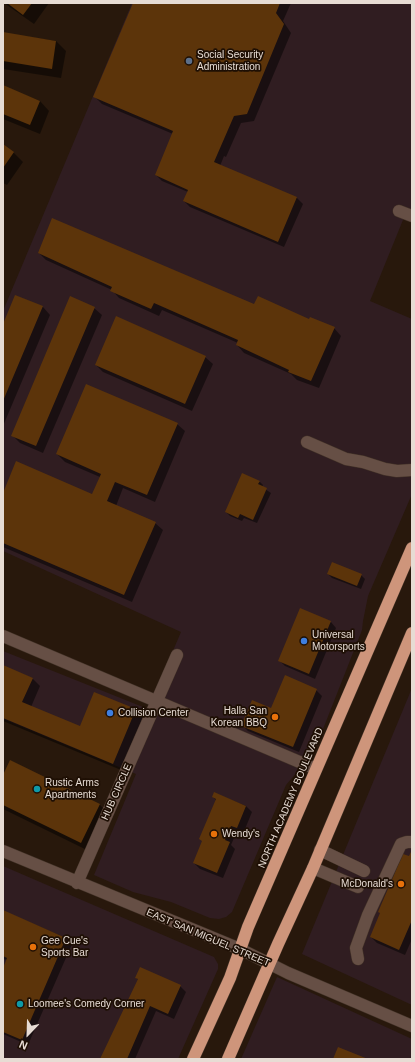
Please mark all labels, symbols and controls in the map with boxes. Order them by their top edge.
place label: Social Security Administration [197,49,263,72]
marker: Social Security Administration [184,56,194,66]
place label: Universal Motorsports [312,629,365,652]
marker: Universal Motorsports [299,636,309,646]
place label: Halla San Korean BBQ [211,705,267,728]
place label: Collision Center [118,707,189,719]
marker: Collision Center [105,708,115,718]
marker: Halla San Korean BBQ [270,712,280,722]
street label: NORTH ACADEMY BOULEVARD [256,726,326,870]
street label: HUB CIRCLE [99,762,135,822]
place label: Rustic Arms Apartments [45,777,99,800]
marker: Rustic Arms Apartments [32,784,42,794]
place label: Wendy's [222,828,260,840]
marker: Wendy's [209,829,219,839]
place label: McDonald's [341,878,393,890]
marker: McDonald's [396,879,406,889]
street label: EAST SAN MIGUEL STREET [145,907,271,969]
place label: Gee Cue's Sports Bar [41,935,88,958]
marker: Gee Cue's Sports Bar [28,942,38,952]
place label: Loomee's Comedy Corner [28,998,144,1010]
marker: Loomee's Comedy Corner [15,999,25,1009]
north arrow [8,1014,48,1054]
text: N [17,1038,29,1052]

